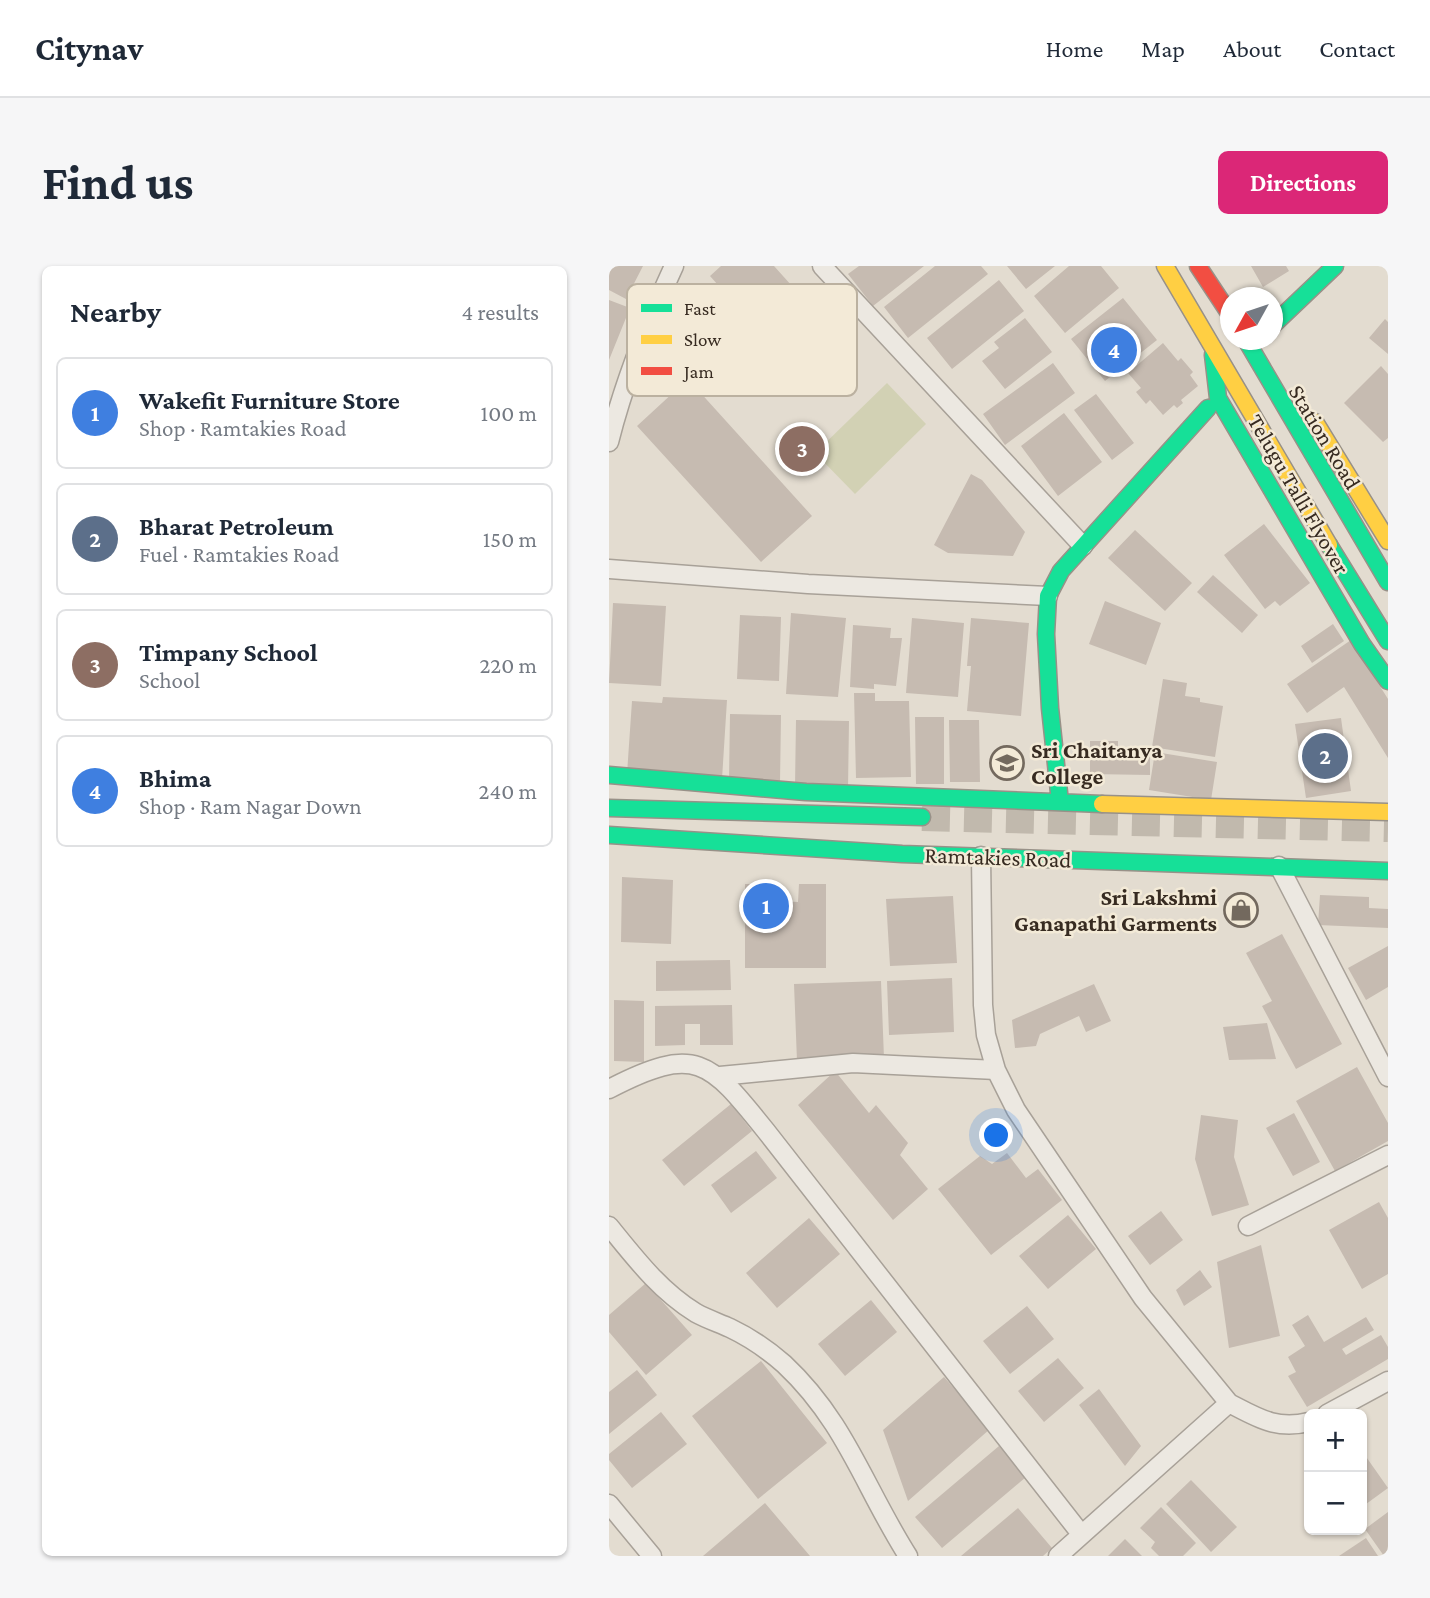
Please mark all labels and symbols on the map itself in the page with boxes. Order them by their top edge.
legend [627,284,857,396]
north arrow [1220,287,1283,350]
text: Fast [684,298,716,319]
pin: 4 [1091,324,1137,376]
text: Slow [684,329,721,350]
text: Jam [682,361,714,382]
street label: Station Road [1284,380,1366,494]
street label: Telugu Talli Flyover [1243,409,1355,579]
pin: 3 [779,423,825,475]
pin: 2 [1302,730,1348,782]
place label: Sri Chaitanya College [1031,737,1163,789]
school or university icon: Sri Chaitanya College [988,744,1026,782]
street label: Ramtakies Road [924,841,1072,873]
pin: 1 [743,880,789,932]
place label: Sri Lakshmi Ganapathi Garments [1014,884,1217,936]
shop icon: Sri Lakshmi Ganapathi Garments [1222,891,1260,929]
your location [979,1118,1013,1152]

